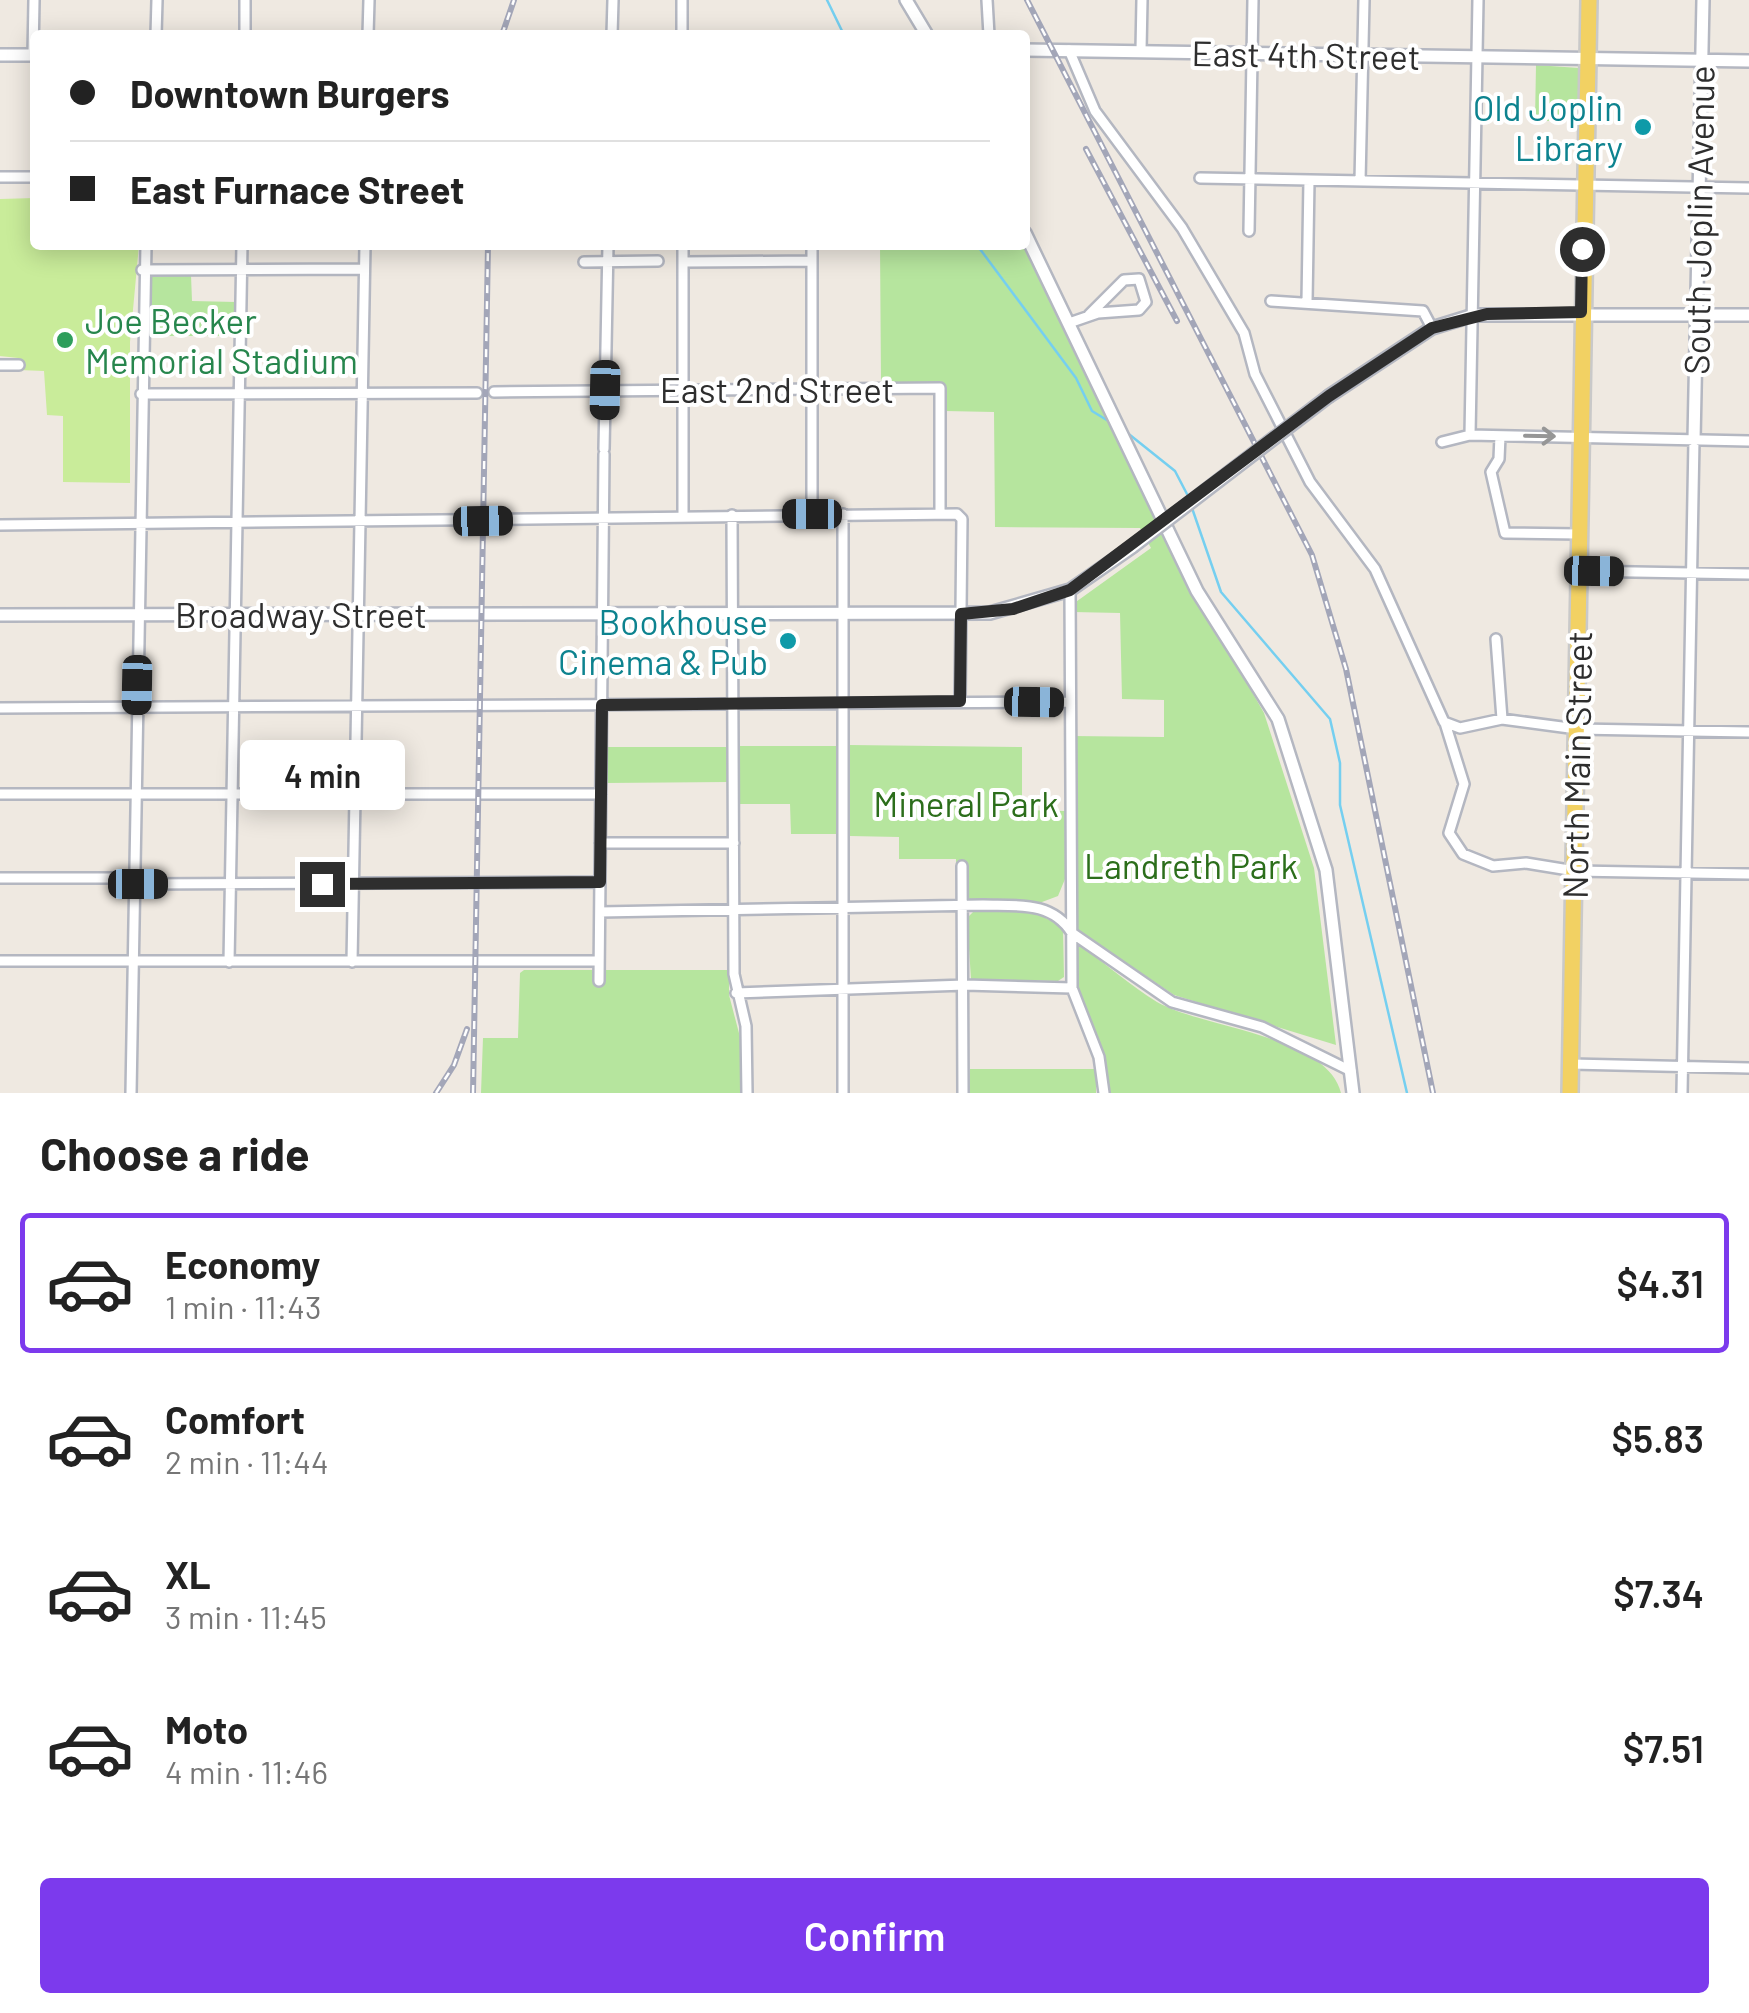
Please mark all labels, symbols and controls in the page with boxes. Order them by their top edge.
street label: East 4th Street [1191,31,1421,77]
street label: South Joplin Avenue [1674,65,1722,375]
text: Downtown Burgers [130,70,449,116]
place label: Old Joplin Library [1473,86,1623,168]
marker: Old Joplin Library [1632,116,1654,138]
text: East Furnace Street [130,166,464,212]
route start [1560,227,1605,272]
place label: Joe Becker Memorial Stadium [85,299,358,381]
marker: Joe Becker Memorial Stadium [54,329,76,351]
car [589,360,621,420]
street label: East 2nd Street [660,368,894,410]
one-way arrow [1522,426,1555,446]
car [782,499,842,529]
car [453,505,513,537]
car [1564,555,1624,587]
street label: Broadway Street [175,593,427,635]
place label: Bookhouse Cinema & Pub [558,600,768,682]
marker: Bookhouse Cinema & Pub [777,630,799,652]
street label: North Main Street [1553,631,1599,899]
car [121,655,153,715]
car [1004,686,1064,718]
callout: 4 min [240,739,404,809]
text: 4 min [284,756,361,794]
park label: Mineral Park [873,782,1059,824]
park label: Landreth Park [1084,844,1298,886]
route end [300,862,345,907]
car [108,869,168,899]
text: Choose a ride [40,1126,310,1180]
icon: car [45,1238,135,1328]
text: Economy [165,1241,320,1287]
text: $4.31 [1616,1260,1704,1306]
text: 1 min · 11:43 [165,1287,321,1325]
icon: car [45,1393,135,1483]
text: Comfort [165,1396,305,1442]
text: $5.83 [1612,1415,1704,1461]
text: 2 min · 11:44 [165,1442,329,1480]
icon: car [45,1548,135,1638]
text: XL [165,1551,211,1597]
text: $7.34 [1613,1570,1704,1616]
text: 3 min · 11:45 [165,1597,327,1635]
icon: car [45,1703,135,1793]
text: Moto [165,1706,248,1752]
text: $7.51 [1623,1725,1704,1771]
text: 4 min · 11:46 [165,1752,328,1790]
button: Confirm [40,1878,1709,1993]

